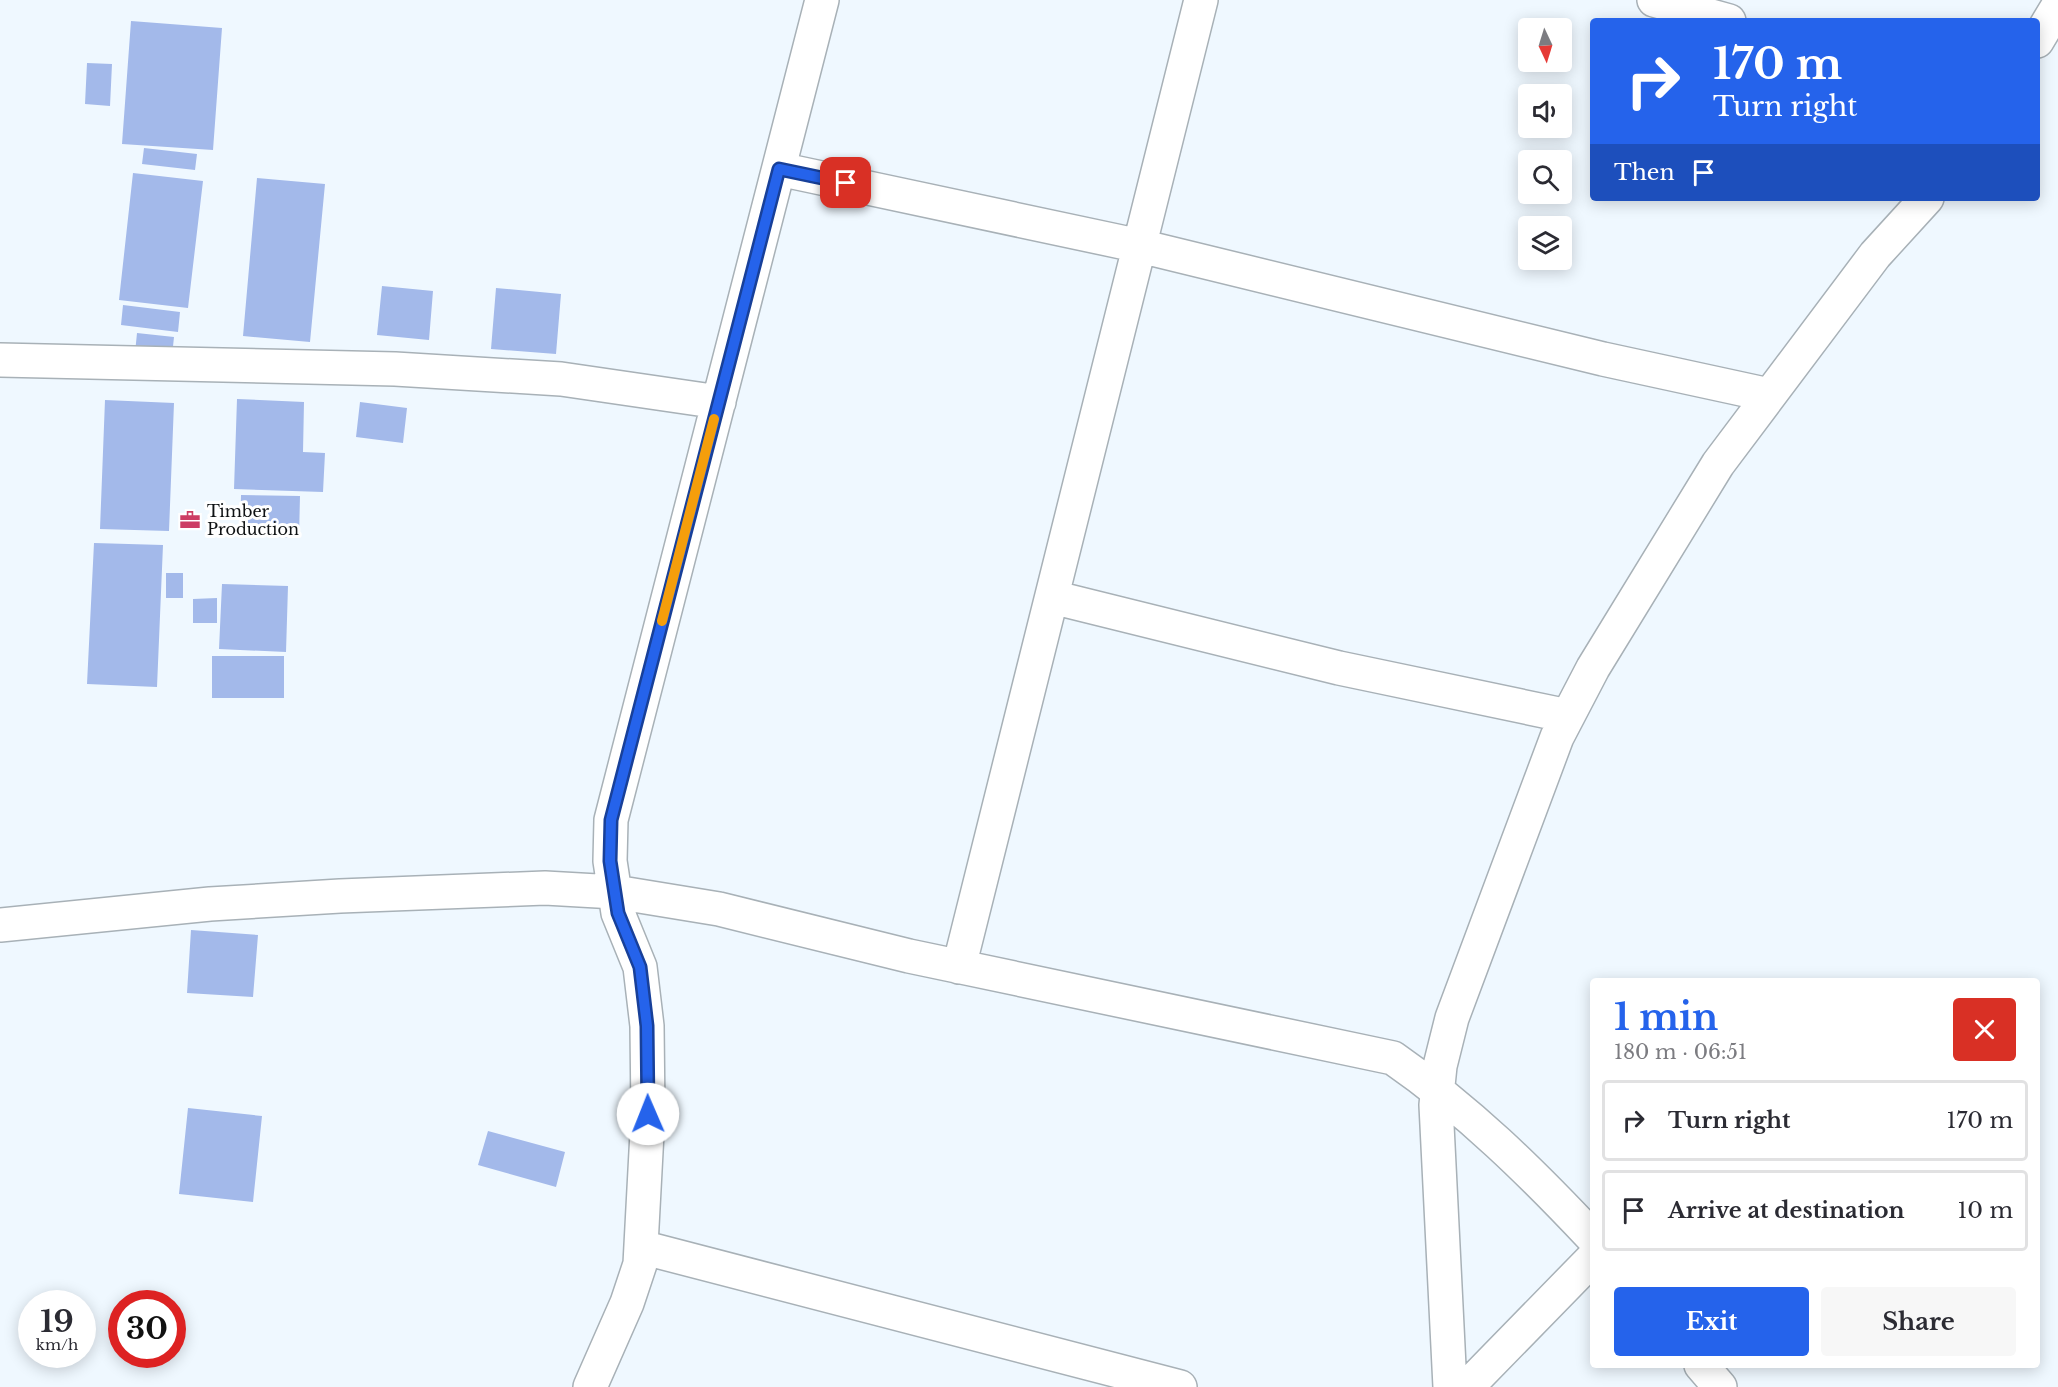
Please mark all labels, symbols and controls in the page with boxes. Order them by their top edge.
north arrow [1518,18,1572,72]
map controls [1518,18,1572,270]
text: 170 m [1713,38,1842,90]
icon: right [1614,42,1692,120]
button: sound [1518,84,1572,138]
text: Turn right [1713,90,1857,123]
button: search [1518,150,1572,204]
icon: arrive [1687,156,1720,189]
pin [820,157,871,208]
text: Then [1614,159,1675,186]
icon: arrive [829,166,862,199]
button: layers [1518,216,1572,270]
place label: Timber Production [207,501,299,539]
office icon: Timber Production [178,508,202,532]
text: 1 min [1614,995,1718,1040]
button: close [1953,998,2016,1061]
text: 180 m · 06:51 [1614,1040,1747,1064]
position arrow [616,1082,680,1146]
icon: right [1617,1104,1650,1137]
text: Turn right [1668,1107,1790,1134]
text: 170 m [1947,1107,2013,1134]
icon: arrive [1617,1194,1650,1227]
text: Arrive at destination [1668,1197,1905,1224]
text: 10 m [1958,1197,2013,1224]
button: Exit [1614,1287,1809,1356]
button: Share [1821,1287,2016,1356]
speed limit sign: 30 [108,1290,186,1368]
text: 19 [40,1303,74,1340]
text: km/h [36,1335,78,1354]

